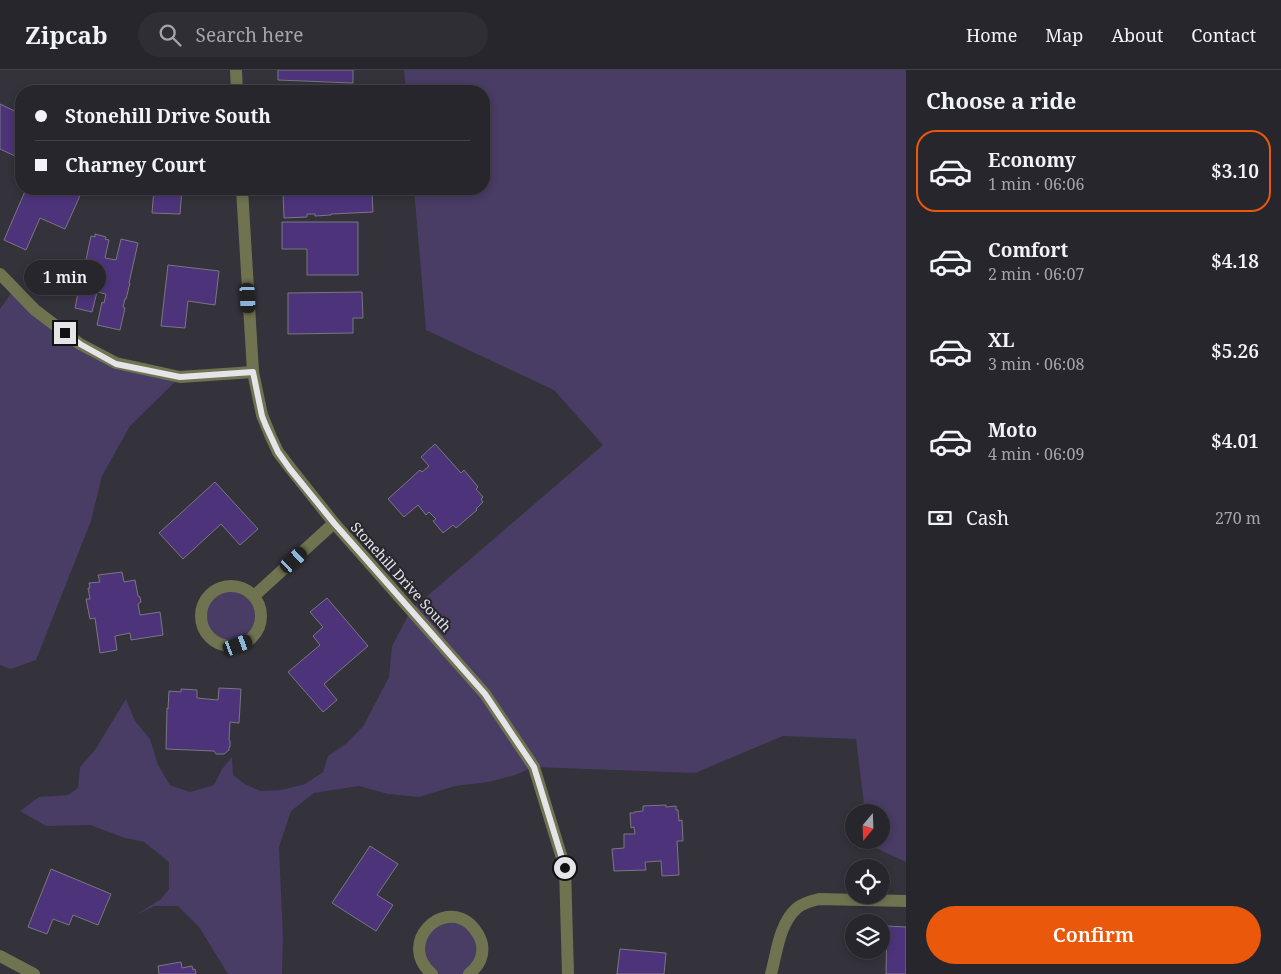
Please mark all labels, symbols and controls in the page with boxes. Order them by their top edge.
search box [138,12,488,57]
text: Zipcab [25,18,108,51]
icon: search [156,21,184,49]
text: Search here [196,22,303,48]
text: Home [966,23,1017,47]
text: Map [1045,23,1083,47]
text: About [1111,23,1163,47]
text: Contact [1191,23,1256,47]
text: Choose a ride [926,85,1076,115]
text: Stonehill Drive South [65,103,271,129]
text: Economy [988,147,1076,173]
icon: car [928,149,973,194]
text: Charney Court [65,152,206,178]
text: $3.10 [1211,158,1259,184]
text: 1 min · 06:06 [988,173,1084,195]
text: Comfort [988,237,1068,263]
icon: car [928,239,973,284]
text: $4.18 [1211,248,1259,274]
callout: 1 min [24,260,106,296]
text: 2 min · 06:07 [988,263,1084,285]
text: 1 min [43,266,87,288]
car [239,283,256,313]
route end [54,322,76,344]
text: XL [988,327,1014,353]
icon: car [928,329,973,374]
text: $5.26 [1211,338,1259,364]
text: 3 min · 06:08 [988,353,1084,375]
text: Moto [988,417,1037,443]
icon: car [928,419,973,464]
text: $4.01 [1211,428,1259,454]
text: 4 min · 06:09 [988,443,1084,465]
icon: cash [926,504,954,532]
text: Cash [966,505,1009,531]
text: 270 m [1215,507,1261,529]
street label: Stonehill Drive South [347,518,456,636]
car [277,544,310,576]
car [221,633,254,657]
north arrow [845,804,890,849]
map controls [845,804,890,959]
route start [554,857,576,879]
button: locate [845,859,890,904]
button: Confirm [926,906,1261,964]
button: layers [845,914,890,959]

